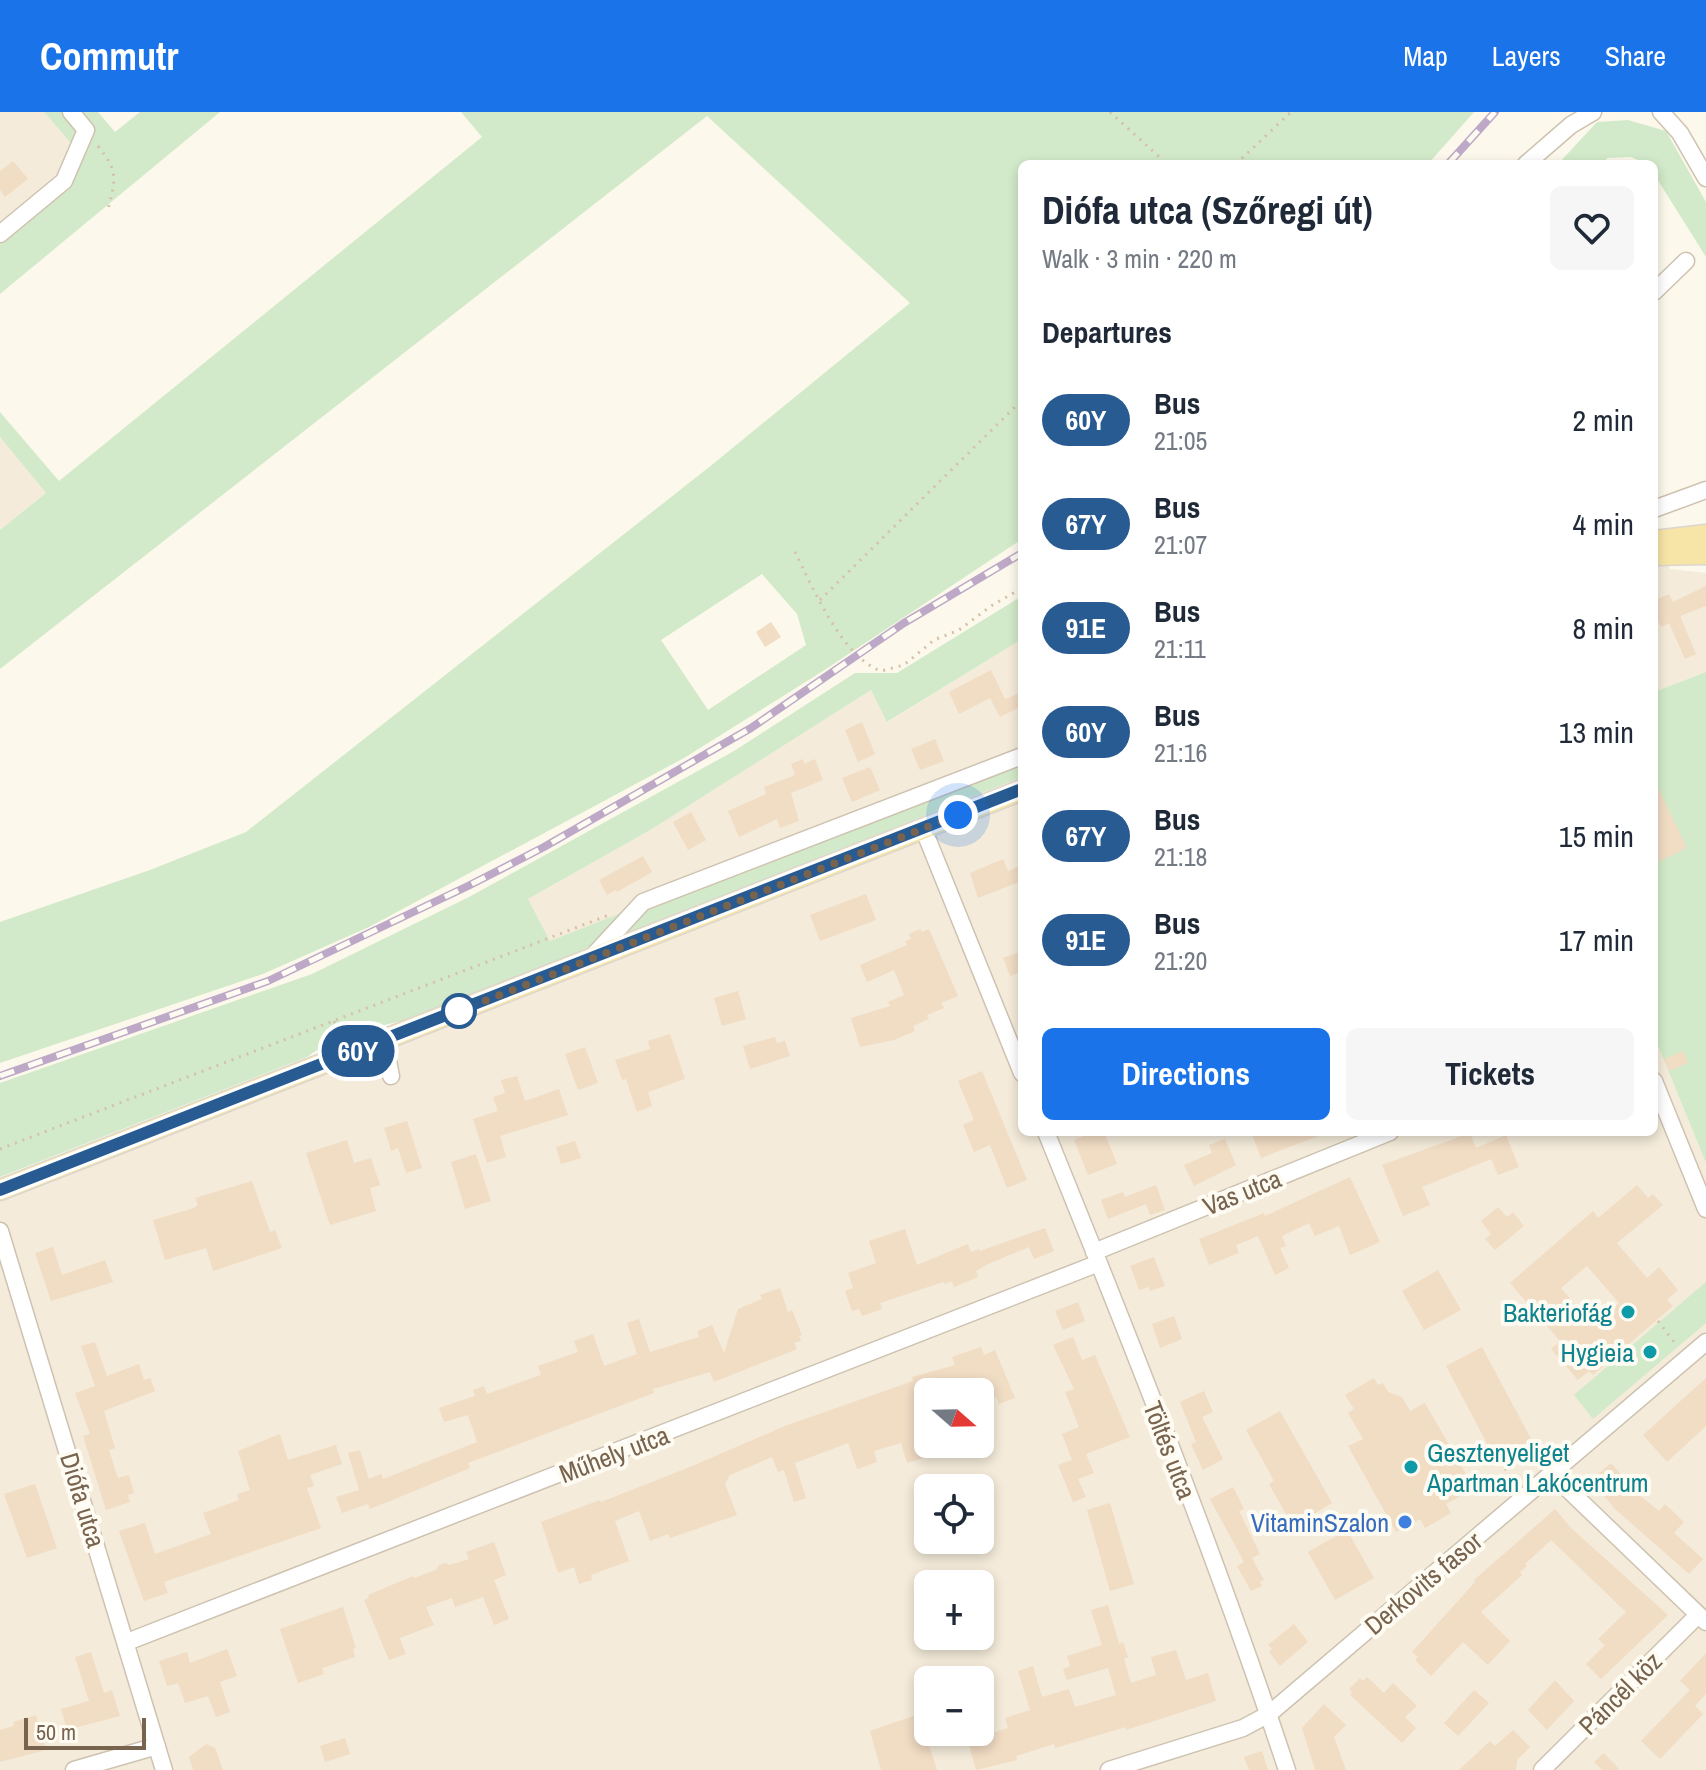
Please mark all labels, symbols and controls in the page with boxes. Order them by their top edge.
text: Commutr [40,31,178,82]
text: Map [1403,37,1448,75]
text: Layers [1492,37,1561,75]
text: Share [1605,37,1666,75]
text: Diófa utca (Szőregi út) [1042,185,1373,236]
button: heart [1550,186,1634,270]
text: Walk · 3 min · 220 m [1042,241,1237,276]
text: Departures [1042,312,1172,352]
text: Bus [1154,383,1200,423]
text: 2 min [1572,400,1634,440]
text: 60Y [1066,401,1106,439]
text: 21:05 [1154,423,1207,458]
text: Bus [1154,487,1200,527]
text: 4 min [1572,504,1634,544]
text: 67Y [1066,505,1106,543]
text: 21:07 [1154,527,1207,562]
text: Bus [1154,591,1200,631]
text: 8 min [1572,608,1634,648]
text: 91E [1066,609,1106,647]
text: 21:11 [1154,631,1206,666]
text: Bus [1154,695,1200,735]
text: 13 min [1559,712,1634,752]
text: 60Y [1066,713,1106,751]
text: 21:16 [1154,735,1207,770]
your location [938,795,978,835]
text: Bus [1154,799,1200,839]
text: 15 min [1559,816,1634,856]
text: 67Y [1066,817,1106,855]
text: 21:18 [1154,839,1207,874]
text: Bus [1154,903,1200,943]
text: 17 min [1559,920,1634,960]
text: 91E [1066,921,1106,959]
text: 21:20 [1154,943,1207,978]
unlabelled marker [442,994,476,1028]
line badge: 60Y [312,1025,404,1077]
button: Directions [1042,1028,1330,1120]
button: Tickets [1346,1028,1634,1120]
text: 60Y [338,1032,378,1070]
street label: Vas utca [1198,1160,1286,1223]
place label: Bakteriofág [1503,1295,1612,1330]
marker: Bakteriofág [1619,1303,1637,1321]
place label: Hygieia [1561,1335,1634,1370]
marker: Hygieia [1641,1343,1659,1361]
north arrow [914,1378,994,1458]
map controls [914,1378,994,1746]
street label: Töltés utca [1135,1396,1205,1504]
street label: Műhely utca [554,1417,674,1491]
place label: Gesztenyeliget Apartman Lakócentrum [1426,1435,1649,1500]
street label: Diófa utca [52,1448,114,1552]
marker: Gesztenyeliget Apartman Lakócentrum [1402,1458,1420,1476]
button: locate [914,1474,994,1554]
place label: VitaminSzalon [1251,1505,1389,1540]
marker: VitaminSzalon [1396,1513,1414,1531]
street label: Derkovits fasor [1357,1524,1489,1642]
button: + [914,1570,994,1650]
street label: Páncél köz [1571,1644,1669,1742]
button: − [914,1666,994,1746]
scale bar [24,1714,146,1750]
text: 50 m [36,1717,76,1747]

